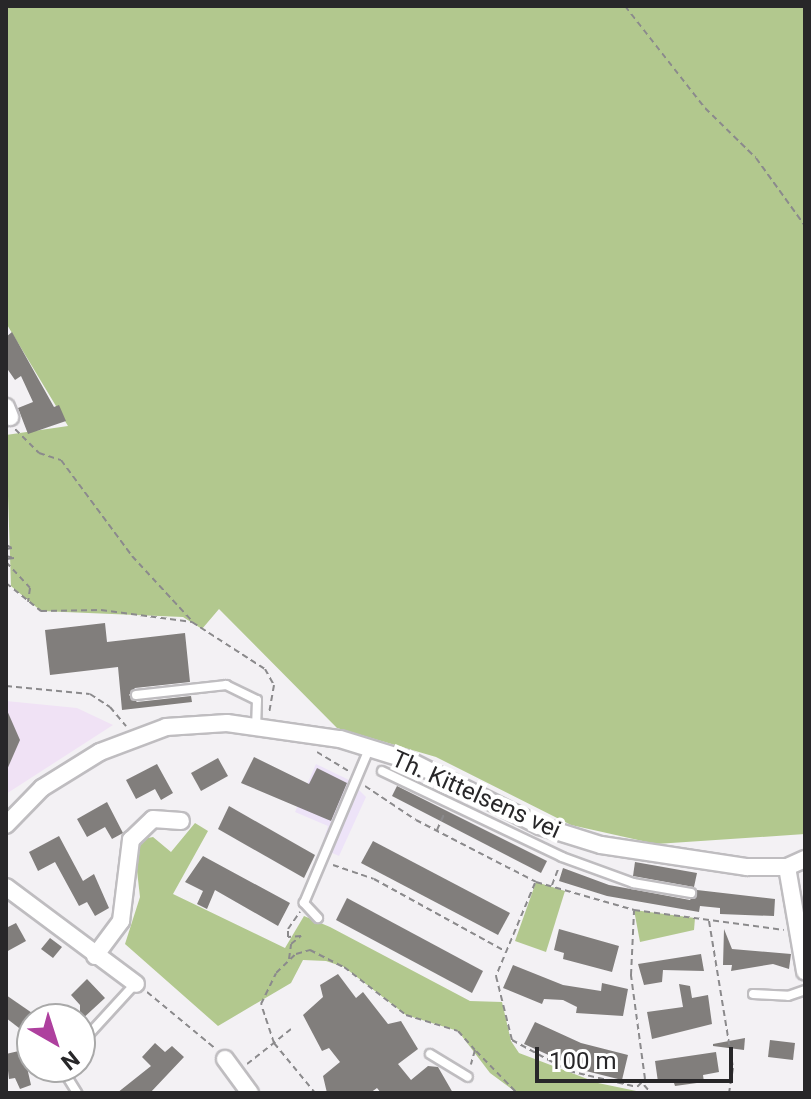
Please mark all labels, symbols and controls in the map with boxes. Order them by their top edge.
street label: Th. Kittelsens vei [387,745,565,845]
north arrow [16,1003,96,1083]
scale bar [539,1031,737,1081]
text: N [56,1046,84,1075]
text: 100 m [549,1047,616,1075]

